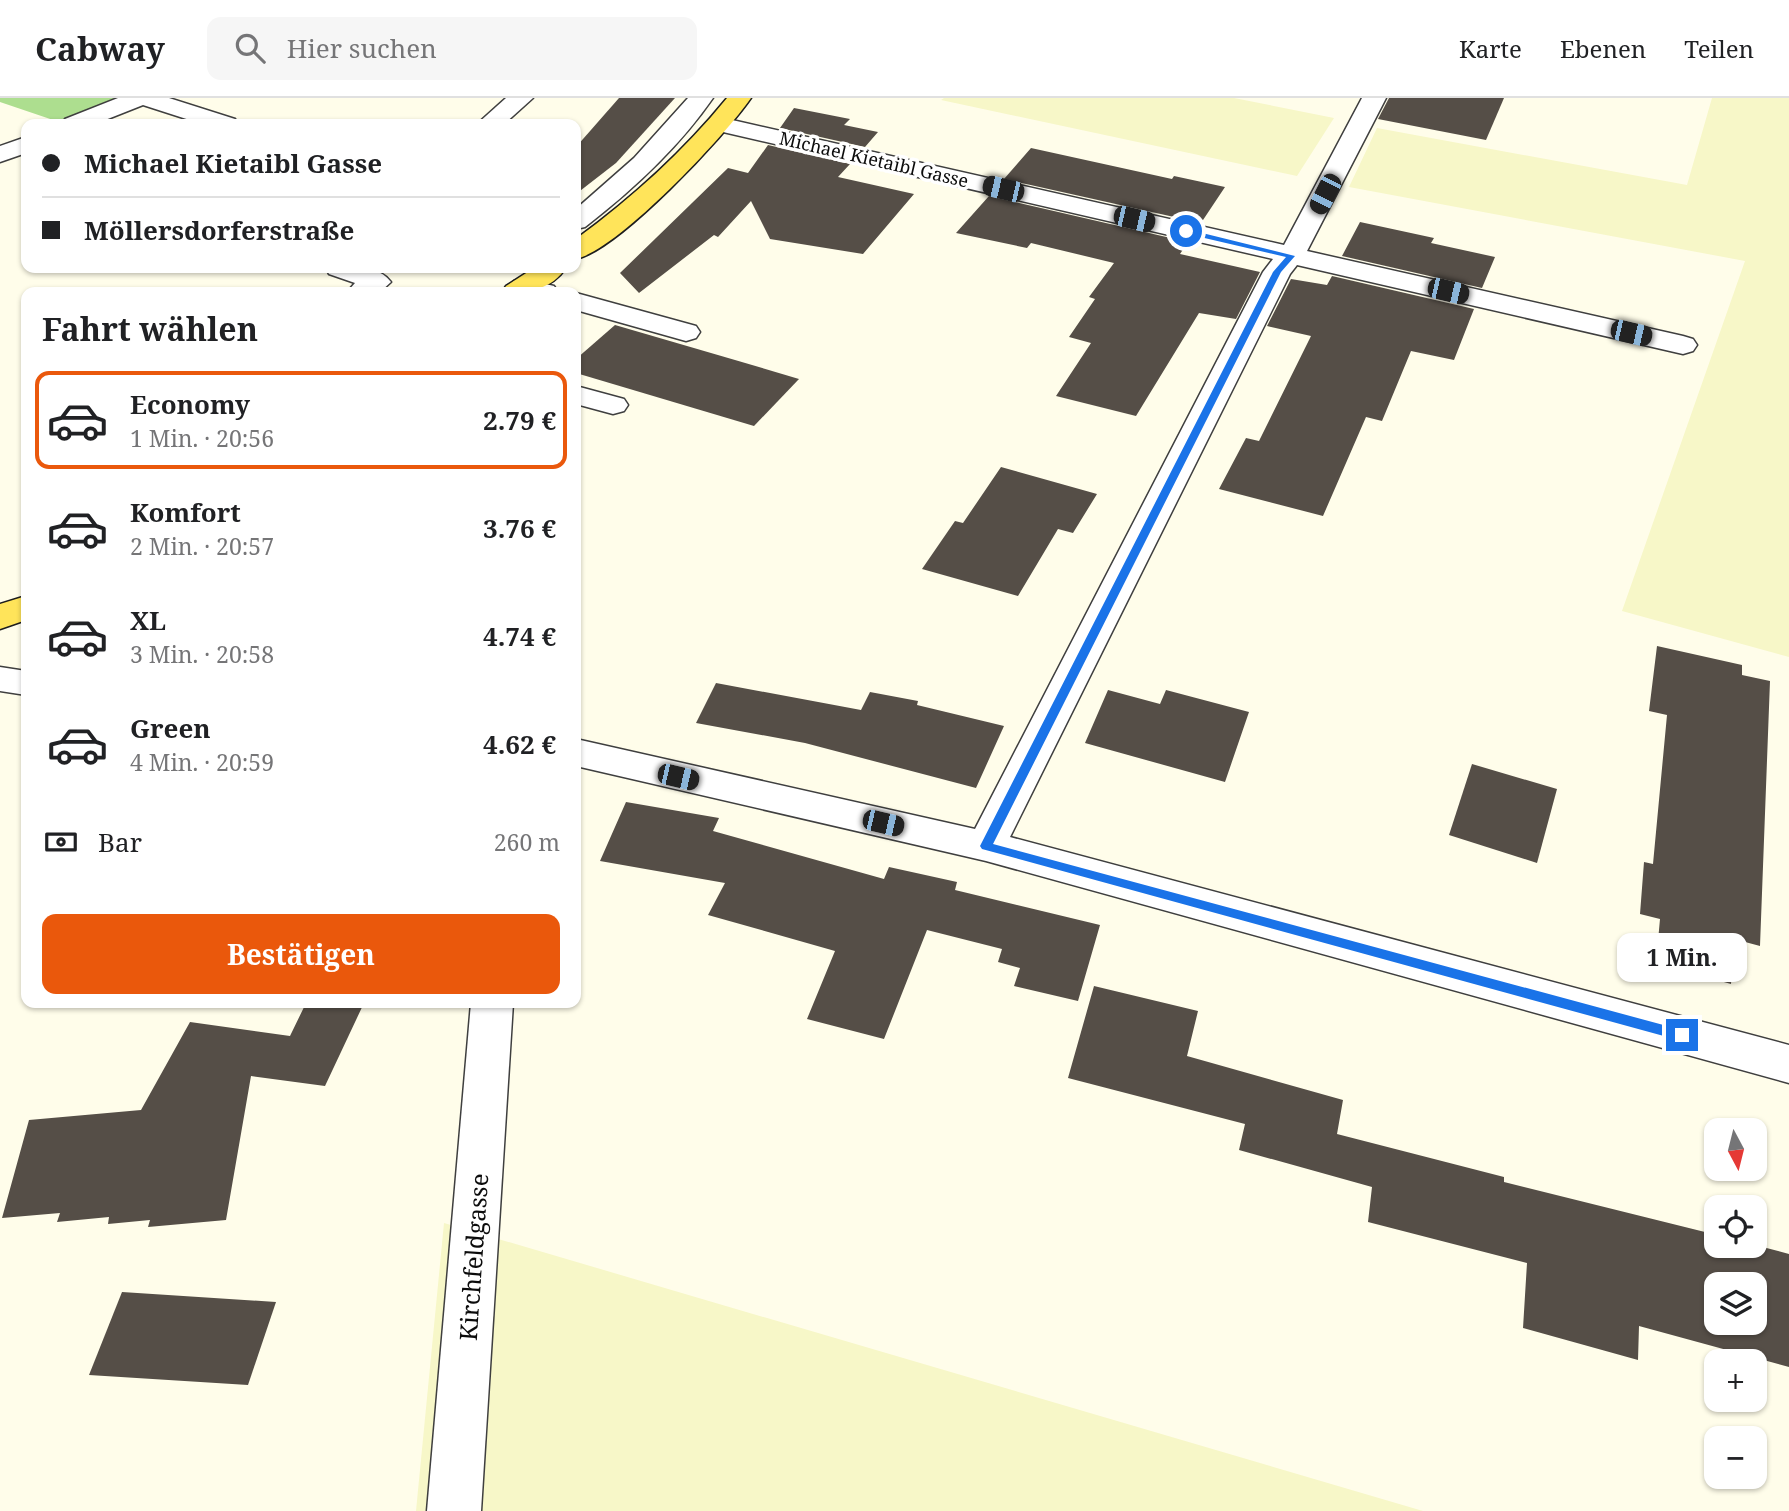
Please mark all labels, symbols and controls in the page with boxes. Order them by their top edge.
search box [207,17,697,80]
text: Cabway [35,26,165,71]
icon: search [231,29,269,67]
text: Hier suchen [287,30,437,66]
text: Karte [1459,32,1522,65]
text: Ebenen [1560,32,1646,65]
text: Teilen [1684,32,1754,65]
street label: Michael Kietaibl Gasse [777,126,971,192]
text: Michael Kietaibl Gasse [84,145,382,181]
car [1307,171,1344,217]
car [981,174,1026,204]
car [1112,204,1157,234]
text: Möllersdorferstraße [84,212,354,248]
route start [1170,215,1202,247]
car [1426,276,1471,306]
text: Fahrt wählen [42,307,258,350]
car [1609,318,1654,348]
text: Economy [130,386,250,422]
icon: car [46,389,109,452]
text: 2.79 € [483,402,556,438]
text: 1 Min. · 20:56 [130,422,274,454]
text: Komfort [130,494,241,530]
icon: car [46,497,109,560]
text: 3.76 € [483,510,556,546]
text: 2 Min. · 20:57 [130,530,274,562]
text: XL [130,602,166,638]
icon: car [46,605,109,668]
text: 4.74 € [483,618,556,654]
text: 3 Min. · 20:58 [130,638,274,670]
text: Green [130,710,211,746]
icon: car [46,713,109,776]
text: 4.62 € [483,726,556,762]
text: 4 Min. · 20:59 [130,746,274,778]
car [656,762,701,792]
car [861,808,906,838]
icon: cash [42,823,80,861]
text: Bar [98,824,142,860]
text: 260 m [494,826,560,858]
button: Bestätigen [42,914,560,994]
callout: 1 Min. [1617,934,1747,982]
text: 1 Min. [1646,941,1718,973]
route end [1666,1019,1698,1051]
north arrow [1704,1118,1768,1181]
map controls [1704,1118,1767,1489]
street label: Kirchfeldgasse [451,1172,495,1342]
button: locate [1704,1195,1767,1258]
button: layers [1704,1272,1767,1335]
button: + [1704,1349,1767,1412]
button: − [1704,1426,1767,1489]

